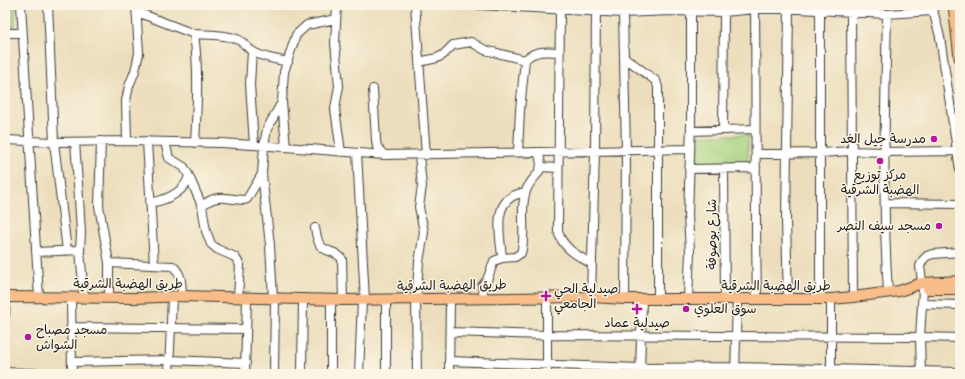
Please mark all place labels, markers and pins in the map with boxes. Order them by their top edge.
place label: مدرسة جيل الغد [840,131,926,148]
marker: مدرسة جيل الغد [929,134,939,144]
marker: مركز توزيع الهضبة الشرقية [875,156,885,166]
place label: مركز توزيع الهضبة الشرقية [841,167,919,199]
place label: مسجد سيف النصر [837,218,931,235]
marker: مسجد سيف النصر [934,221,944,231]
place label: صيدلية الحي الجامعي [554,281,618,315]
marker: صيدلية الحي الجامعي [541,291,551,301]
place label: سوق العلوي [694,301,757,318]
marker: صيدلية عماد [632,304,642,314]
marker: سوق العلوي [681,304,691,314]
place label: صيدلية عماد [604,315,670,332]
place label: مسجد مصباح الشواش [36,322,107,354]
marker: مسجد مصباح الشواش [23,332,33,342]

